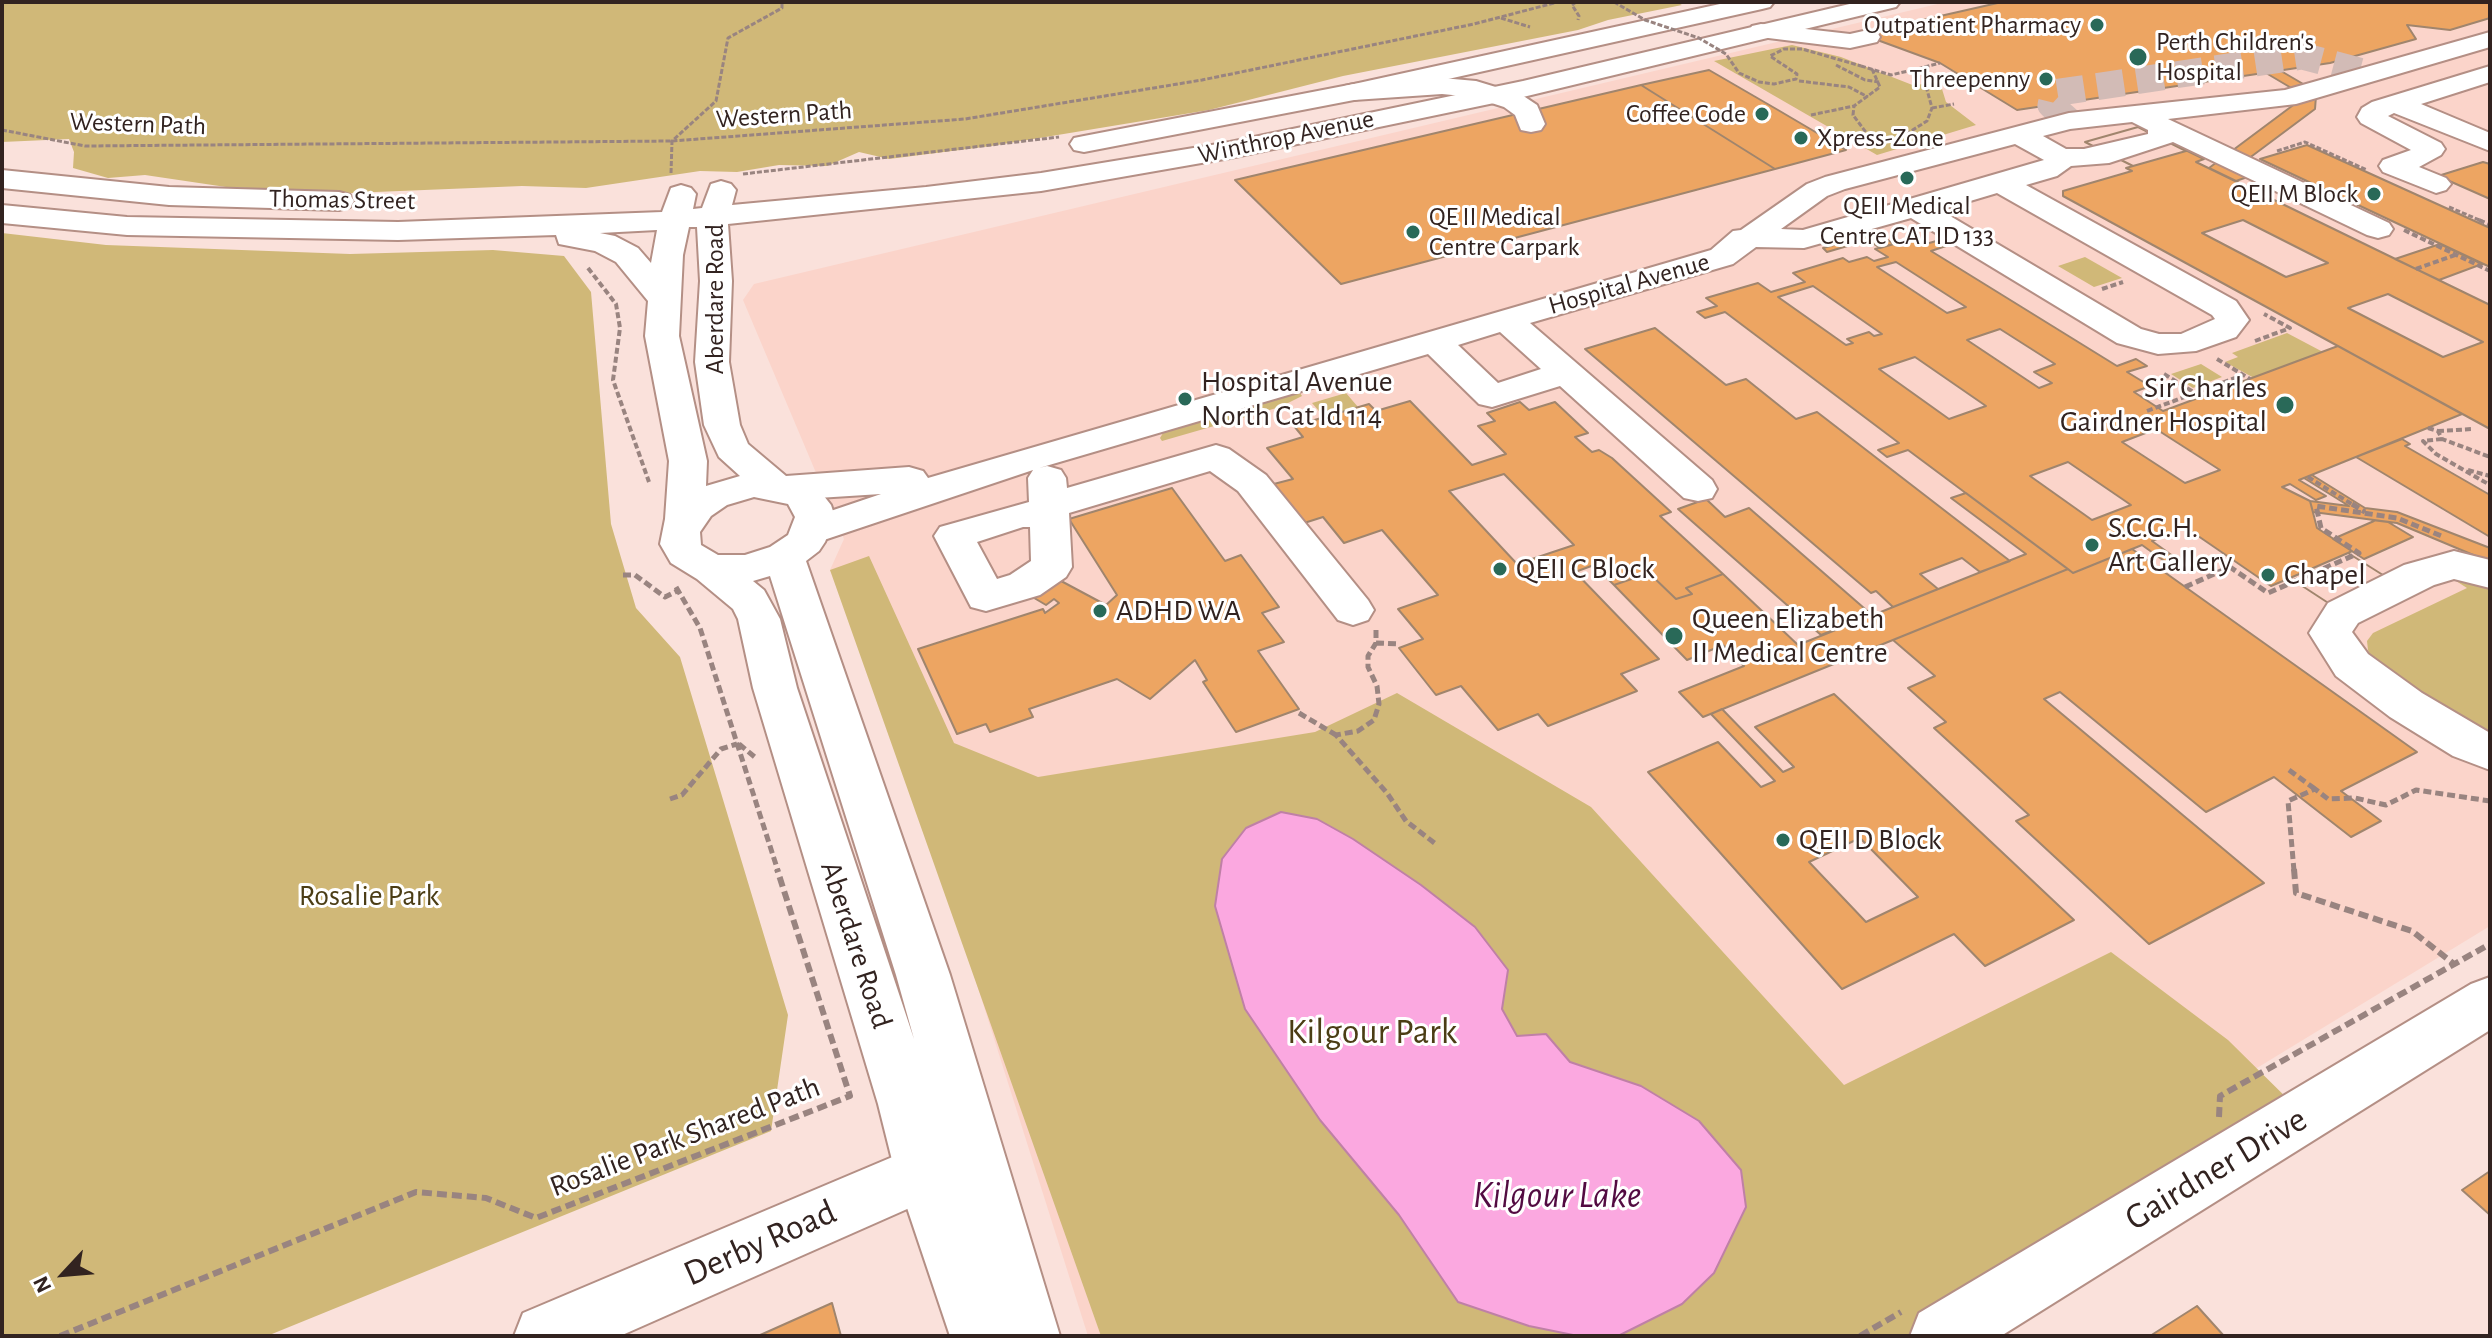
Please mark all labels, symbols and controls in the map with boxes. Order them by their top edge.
place label: Outpatient Pharmacy [1864,9,2081,41]
marker: Outpatient Pharmacy [2088,16,2106,34]
place label: Perth Children's Hospital [2156,26,2314,88]
marker: Perth Children's Hospital [2127,46,2149,68]
place label: Threepenny [1910,63,2030,95]
marker: Threepenny [2037,70,2055,88]
street label: Western Path [715,95,853,135]
place label: Coffee Code [1626,98,1746,130]
street label: Winthrop Avenue [1195,103,1377,171]
marker: Coffee Code [1753,105,1771,123]
street label: Western Path [69,106,207,142]
place label: Xpress-Zone [1817,122,1944,154]
marker: Xpress-Zone [1792,129,1810,147]
marker: QEII Medical Centre CAT ID 133 [1898,169,1916,187]
place label: QEII M Block [2231,178,2358,210]
street label: Thomas Street [269,183,415,217]
marker: QEII M Block [2365,185,2383,203]
place label: QEII Medical Centre CAT ID 133 [1820,190,1994,252]
place label: QE II Medical Centre Carpark [1429,201,1579,262]
marker: QE II Medical Centre Carpark [1404,223,1422,241]
street label: Aberdare Road [699,224,731,374]
street label: Hospital Avenue [1545,246,1713,322]
place label: Hospital Avenue North Cat Id 114 [1201,364,1393,434]
place label: Sir Charles Gairdner Hospital [2060,370,2267,440]
marker: Hospital Avenue North Cat Id 114 [1176,390,1194,408]
marker: Sir Charles Gairdner Hospital [2274,394,2296,416]
place label: S.C.G.H. Art Gallery [2108,510,2232,580]
marker: S.C.G.H. Art Gallery [2083,536,2101,554]
place label: QEII C Block [1516,551,1655,587]
place label: Chapel [2284,557,2366,593]
marker: QEII C Block [1491,560,1509,578]
marker: Chapel [2259,566,2277,584]
place label: ADHD WA [1116,593,1241,629]
place label: Queen Elizabeth II Medical Centre [1692,601,1888,672]
marker: ADHD WA [1091,602,1109,620]
marker: Queen Elizabeth II Medical Centre [1663,625,1685,647]
place label: QEII D Block [1799,822,1941,858]
marker: QEII D Block [1774,831,1792,849]
street label: Aberdare Road [812,857,900,1033]
park label: Rosalie Park [299,878,439,914]
park label: Kilgour Park [1287,1010,1457,1054]
street label: Rosalie Park Shared Path [545,1069,825,1205]
street label: Gairdner Drive [2117,1098,2315,1240]
water label: Kilgour Lake [1473,1173,1641,1219]
street label: Derby Road [677,1190,843,1296]
north arrow [24,1234,104,1314]
text: N [29,1273,56,1296]

